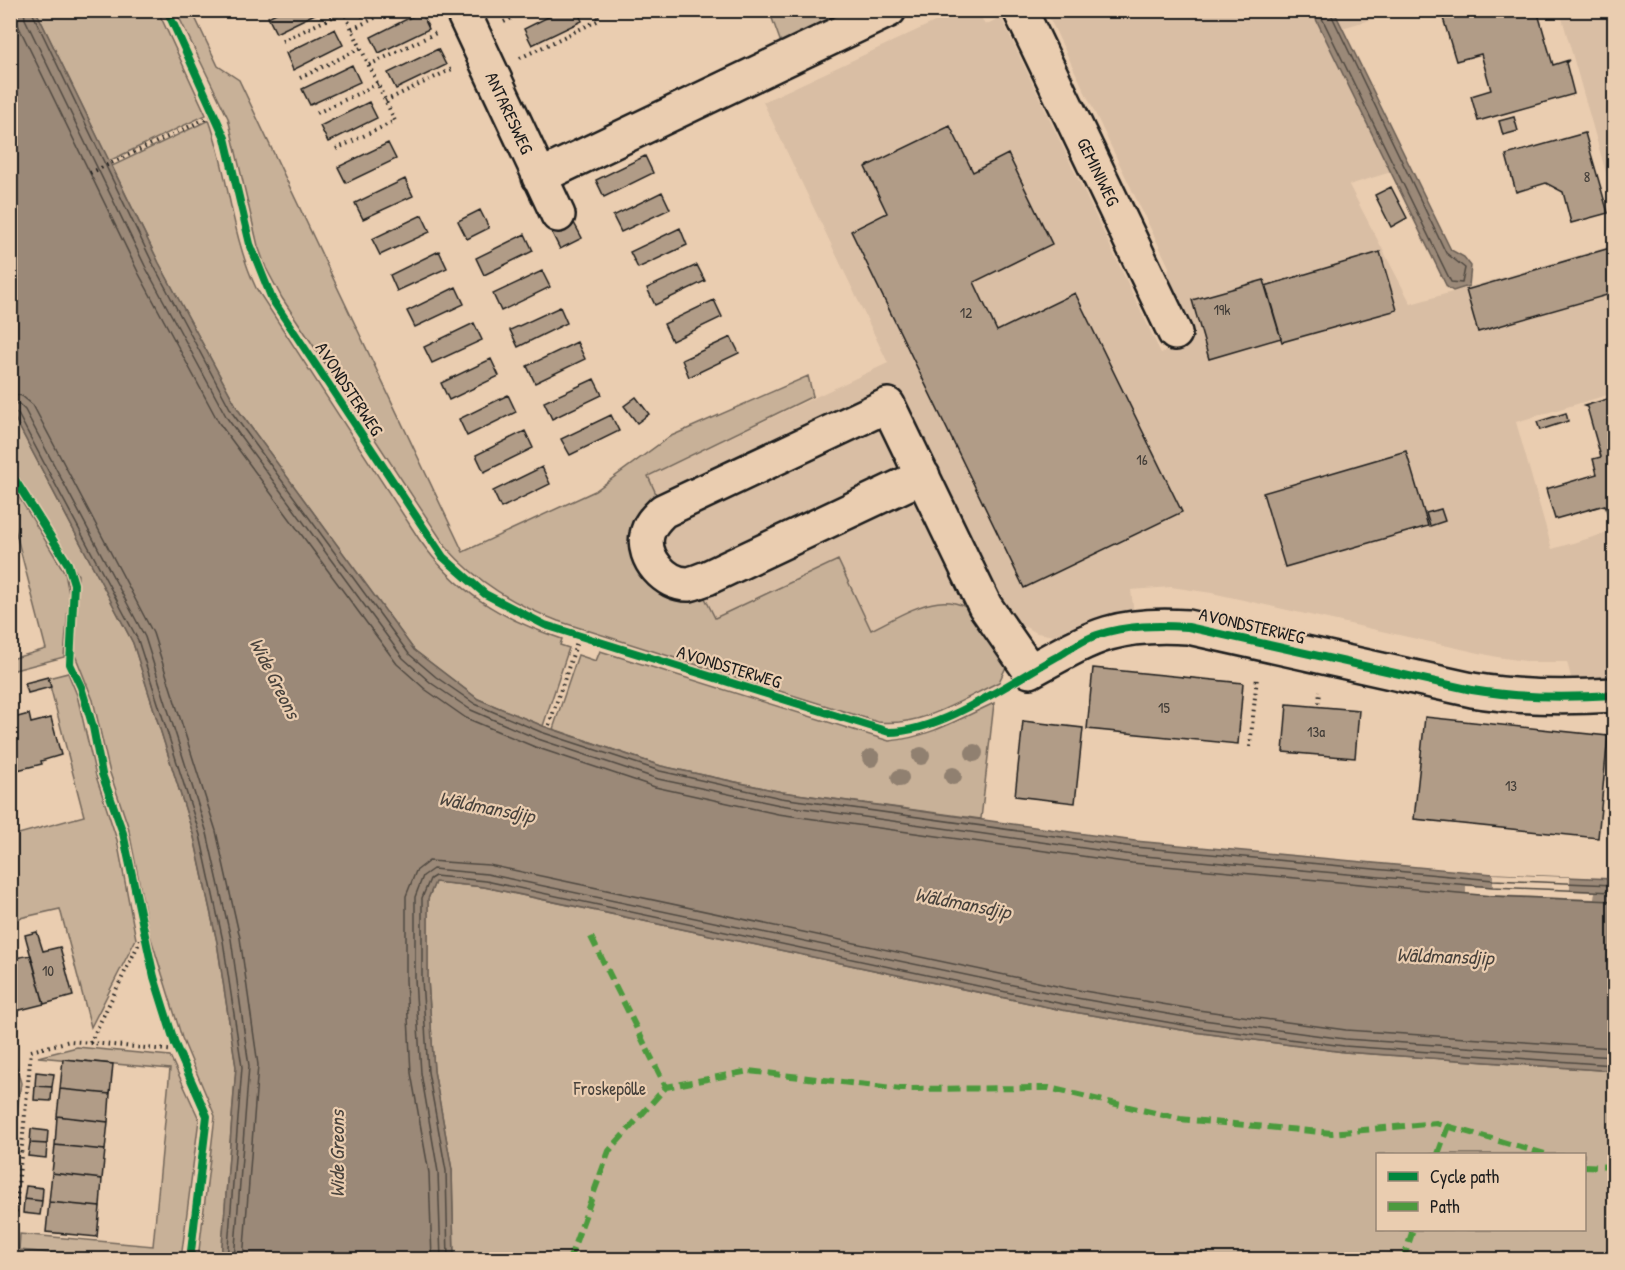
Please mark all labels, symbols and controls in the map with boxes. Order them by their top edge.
street label: ANTARESWEG [480,68,539,158]
street label: GEMINIWEG [1071,133,1126,210]
house number: 8 [1584,166,1590,187]
house number: 19k [1213,299,1231,320]
house number: 12 [960,302,972,323]
street label: AVONDSTERWEG [310,337,389,441]
house number: 16 [1136,449,1148,470]
street label: AVONDSTERWEG [1197,601,1308,650]
water label: Wide Greons [244,633,308,725]
street label: AVONDSTERWEG [674,639,785,694]
house number: 15 [1158,697,1171,718]
house number: 13a [1307,721,1325,742]
house number: 13 [1505,775,1517,796]
water label: Wâldmansdjip [437,784,539,830]
water label: Wâldmansdjip [913,880,1015,926]
water label: Wâldmansdjip [1396,940,1495,972]
house number: 10 [42,960,54,981]
park label: Froskepôlle [573,1076,646,1101]
water label: Wide Greons [323,1108,350,1198]
legend [1376,1153,1586,1231]
text: Cycle path [1430,1164,1500,1189]
text: Path [1430,1194,1460,1219]

